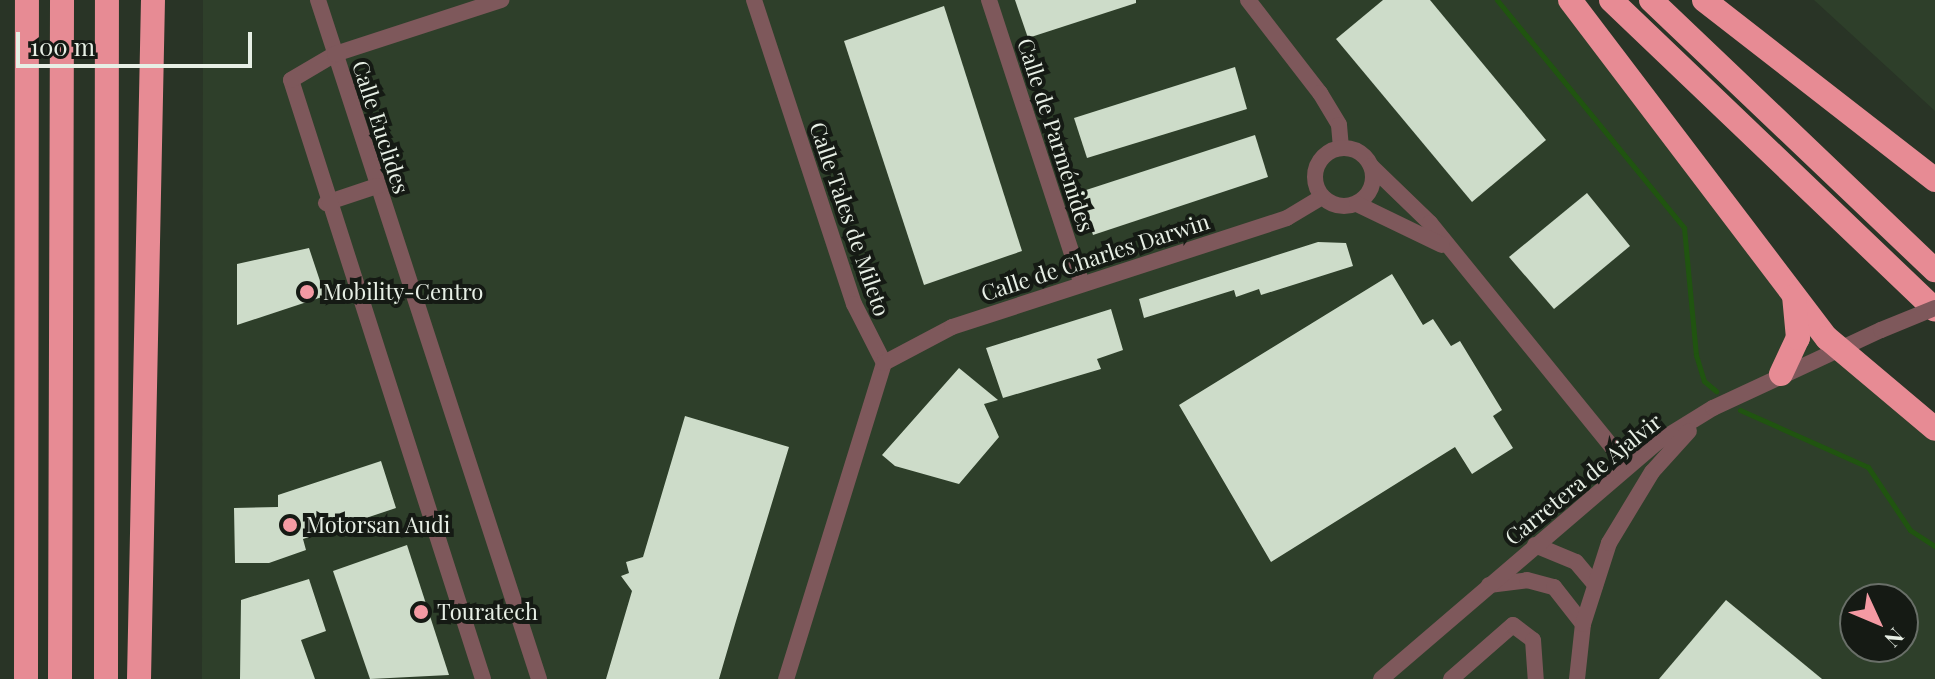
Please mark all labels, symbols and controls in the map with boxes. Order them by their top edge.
scale bar [20,16,256,66]
text: 100 m [30,30,95,62]
street label: Calle de Parménides [1012,35,1100,235]
street label: Calle Euclides [347,57,415,197]
street label: Calle Tales de Mileto [804,118,896,320]
street label: Calle de Charles Darwin [978,208,1212,306]
place label: Mobility-Centro [323,279,483,305]
marker: Mobility-Centro [298,283,316,301]
street label: Carretera de Ajalvir [1499,407,1667,551]
place label: Motorsan Audi [306,512,451,538]
marker: Motorsan Audi [281,516,299,534]
north arrow [1839,583,1919,663]
place label: Touratech [437,599,538,625]
marker: Touratech [412,603,430,621]
text: N [1879,622,1911,654]

